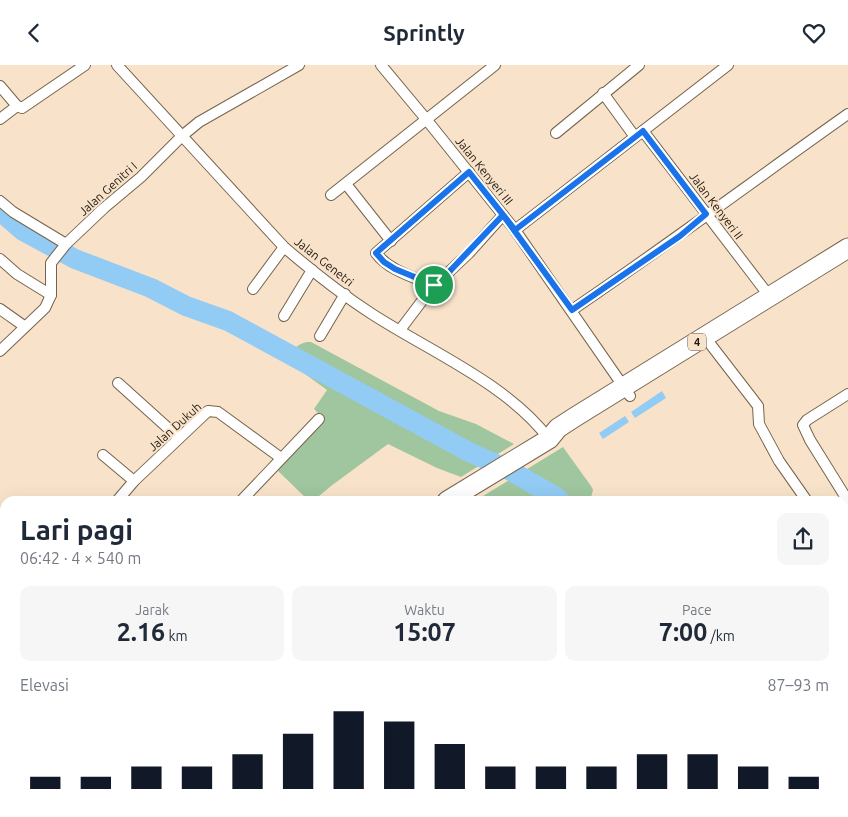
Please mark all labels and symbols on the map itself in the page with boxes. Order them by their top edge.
street label: Jalan Kenyeri III [453,134,516,207]
street label: Jalan Genitri I [76,159,139,218]
street label: Jalan Kenyeri II [687,170,746,242]
street label: Jalan Genetri [292,235,356,289]
pin [413,264,455,306]
road number: 4 [688,333,706,351]
street label: Jalan Dukuh [146,400,204,454]

